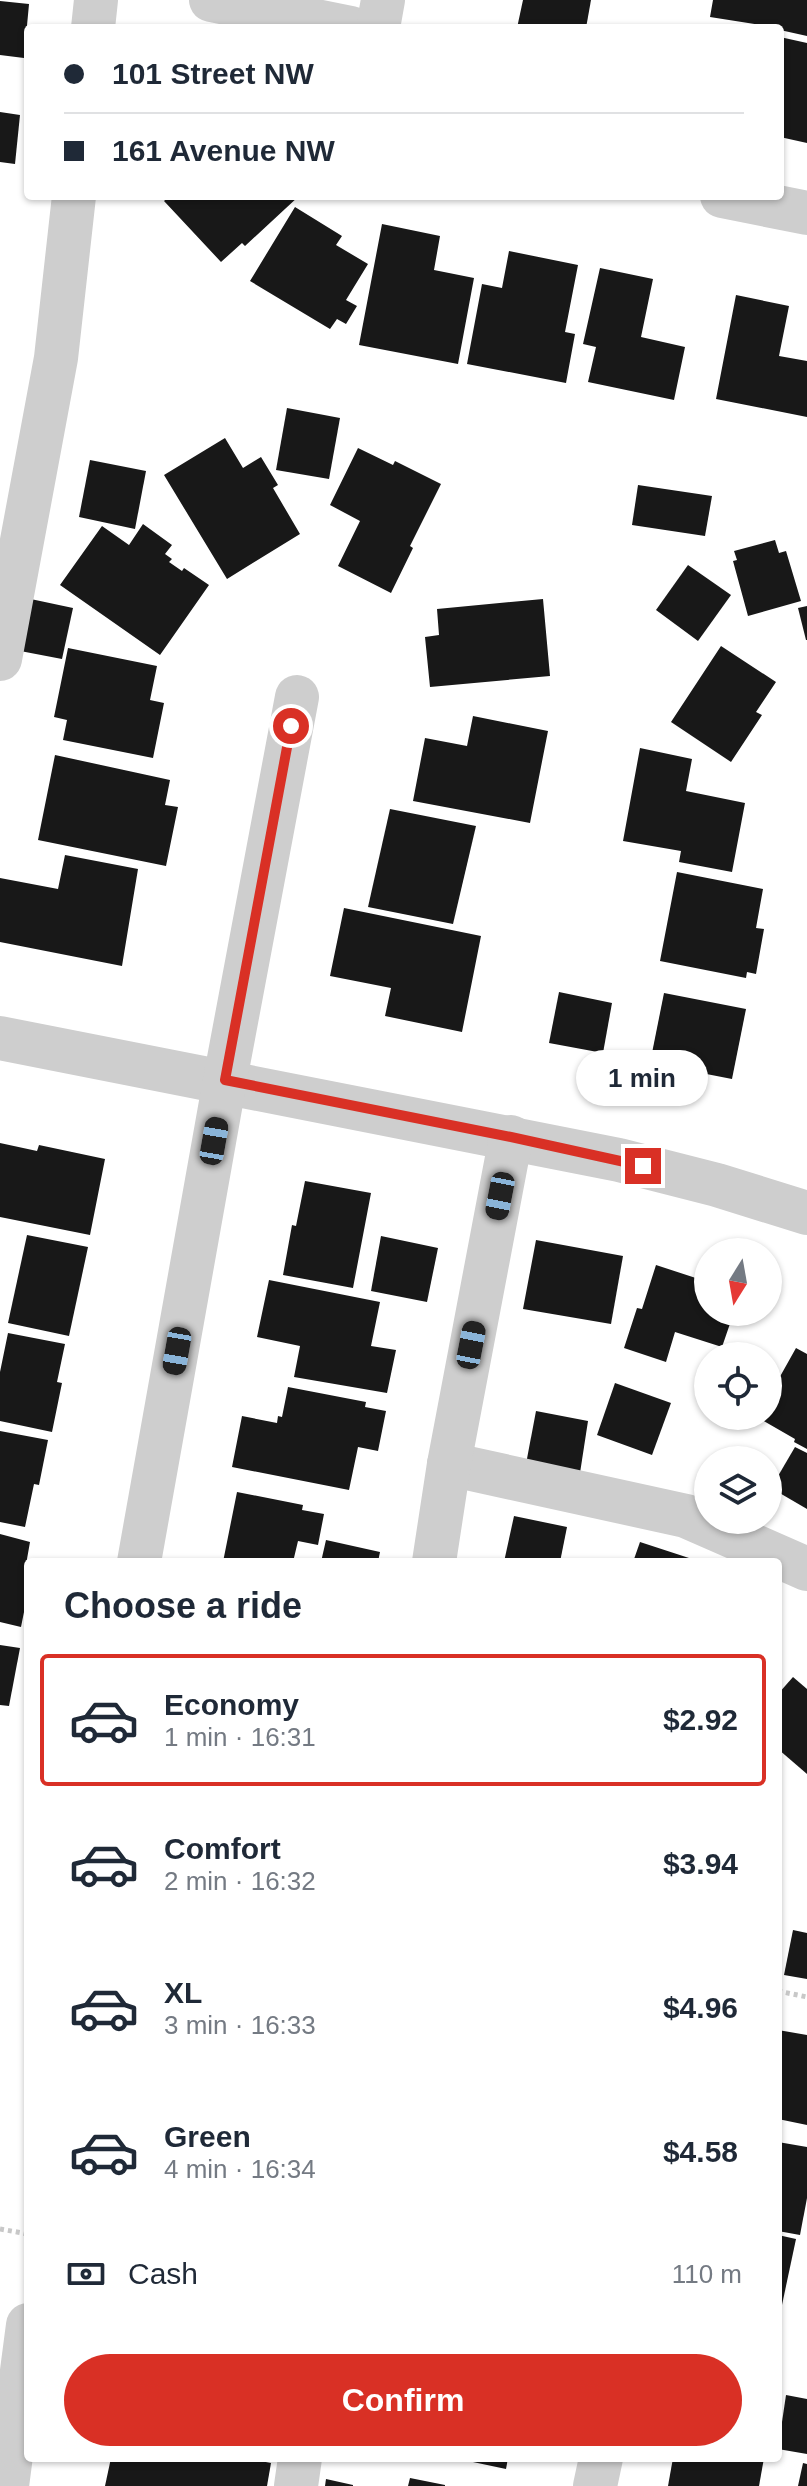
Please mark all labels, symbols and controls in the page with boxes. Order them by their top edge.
text: 101 Street NW [112,57,314,90]
text: 161 Avenue NW [112,134,335,167]
route start [273,708,309,744]
callout: 1 min [577,1050,709,1106]
text: 1 min [608,1063,676,1093]
car [198,1115,230,1167]
route end [625,1148,661,1184]
car [484,1170,516,1222]
north arrow [694,1238,782,1326]
map controls [694,1238,782,1534]
car [455,1319,487,1371]
car [161,1325,193,1377]
button: locate [694,1342,782,1430]
button: layers [694,1446,782,1534]
text: Choose a ride [64,1585,302,1626]
icon: car [68,1684,140,1756]
text: Economy [164,1688,299,1721]
text: $2.92 [663,1703,738,1736]
text: 1 min · 16:31 [164,1722,316,1752]
icon: car [68,1828,140,1900]
text: Comfort [164,1832,281,1865]
text: $3.94 [663,1847,738,1880]
text: 2 min · 16:32 [164,1866,316,1896]
icon: car [68,1972,140,2044]
text: XL [164,1976,202,2009]
text: $4.96 [663,1991,738,2024]
text: 3 min · 16:33 [164,2010,316,2040]
icon: car [68,2116,140,2188]
text: Green [164,2120,251,2153]
text: $4.58 [663,2135,738,2168]
text: 4 min · 16:34 [164,2154,316,2184]
icon: cash [64,2252,108,2296]
text: Cash [128,2257,198,2290]
text: 110 m [672,2259,742,2289]
button: Confirm [64,2354,742,2446]

